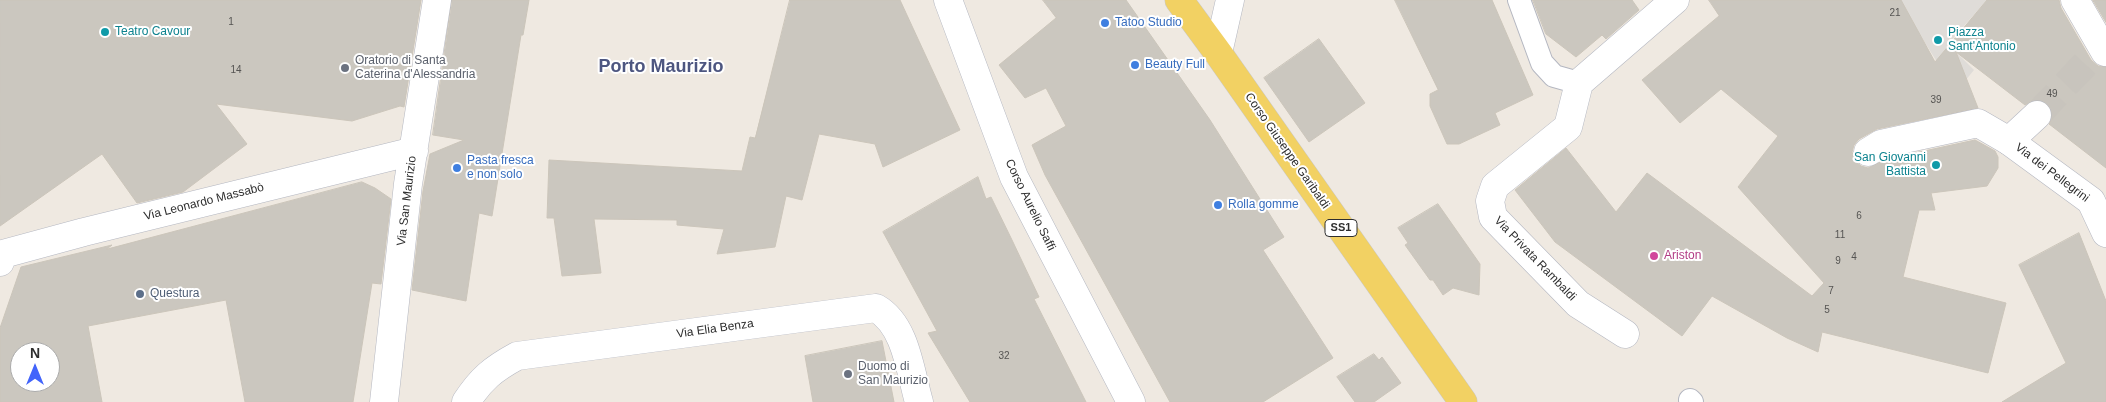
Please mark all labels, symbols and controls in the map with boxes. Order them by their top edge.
house number: 21 [1889,7,1901,19]
house number: 1 [228,16,234,28]
place label: Tatoo Studio [1115,16,1182,30]
marker: Tatoo Studio [1099,17,1111,29]
place label: Teatro Cavour [115,25,190,39]
marker: Teatro Cavour [99,26,111,38]
place label: Piazza Sant'Antonio [1948,26,2016,54]
marker: Piazza Sant'Antonio [1932,34,1944,46]
place label: Oratorio di Santa Caterina d'Alessandria [355,54,475,82]
district label: Porto Maurizio [599,56,723,78]
place label: Beauty Full [1145,58,1205,72]
marker: Beauty Full [1129,59,1141,71]
marker: Oratorio di Santa Caterina d'Alessandria [339,62,351,74]
house number: 14 [230,64,242,76]
house number: 49 [2046,88,2058,100]
street label: Corso Giuseppe Garibaldi [1242,90,1332,212]
house number: 39 [1930,94,1942,106]
street label: Via dei Pellegrini [2012,140,2092,206]
place label: San Giovanni Battista [1854,151,1926,179]
place label: Pasta fresca e non solo [467,154,534,182]
street label: Via San Maurizio [394,155,420,247]
street label: Corso Aurelio Saffi [1002,157,1058,253]
marker: San Giovanni Battista [1930,159,1942,171]
marker: Pasta fresca e non solo [451,162,463,174]
street label: Via Leonardo Massabò [142,180,266,224]
place label: Rolla gomme [1228,198,1299,212]
marker: Rolla gomme [1212,199,1224,211]
house number: 6 [1856,210,1862,222]
street label: Via Privata Rambaldi [1491,214,1579,304]
road number: SS1 [1325,220,1357,237]
house number: 11 [1835,229,1845,241]
place label: Ariston [1664,249,1701,263]
marker: Ariston [1648,250,1660,262]
house number: 4 [1851,251,1857,263]
house number: 9 [1835,255,1841,267]
house number: 7 [1828,285,1834,297]
place label: Questura [150,287,199,301]
marker: Questura [134,288,146,300]
house number: 5 [1824,304,1830,316]
street label: Via Elia Benza [675,316,755,342]
north arrow [10,342,60,392]
text: N [30,345,40,361]
house number: 32 [998,350,1010,362]
place label: Duomo di San Maurizio [858,360,928,388]
marker: Duomo di San Maurizio [842,368,854,380]

